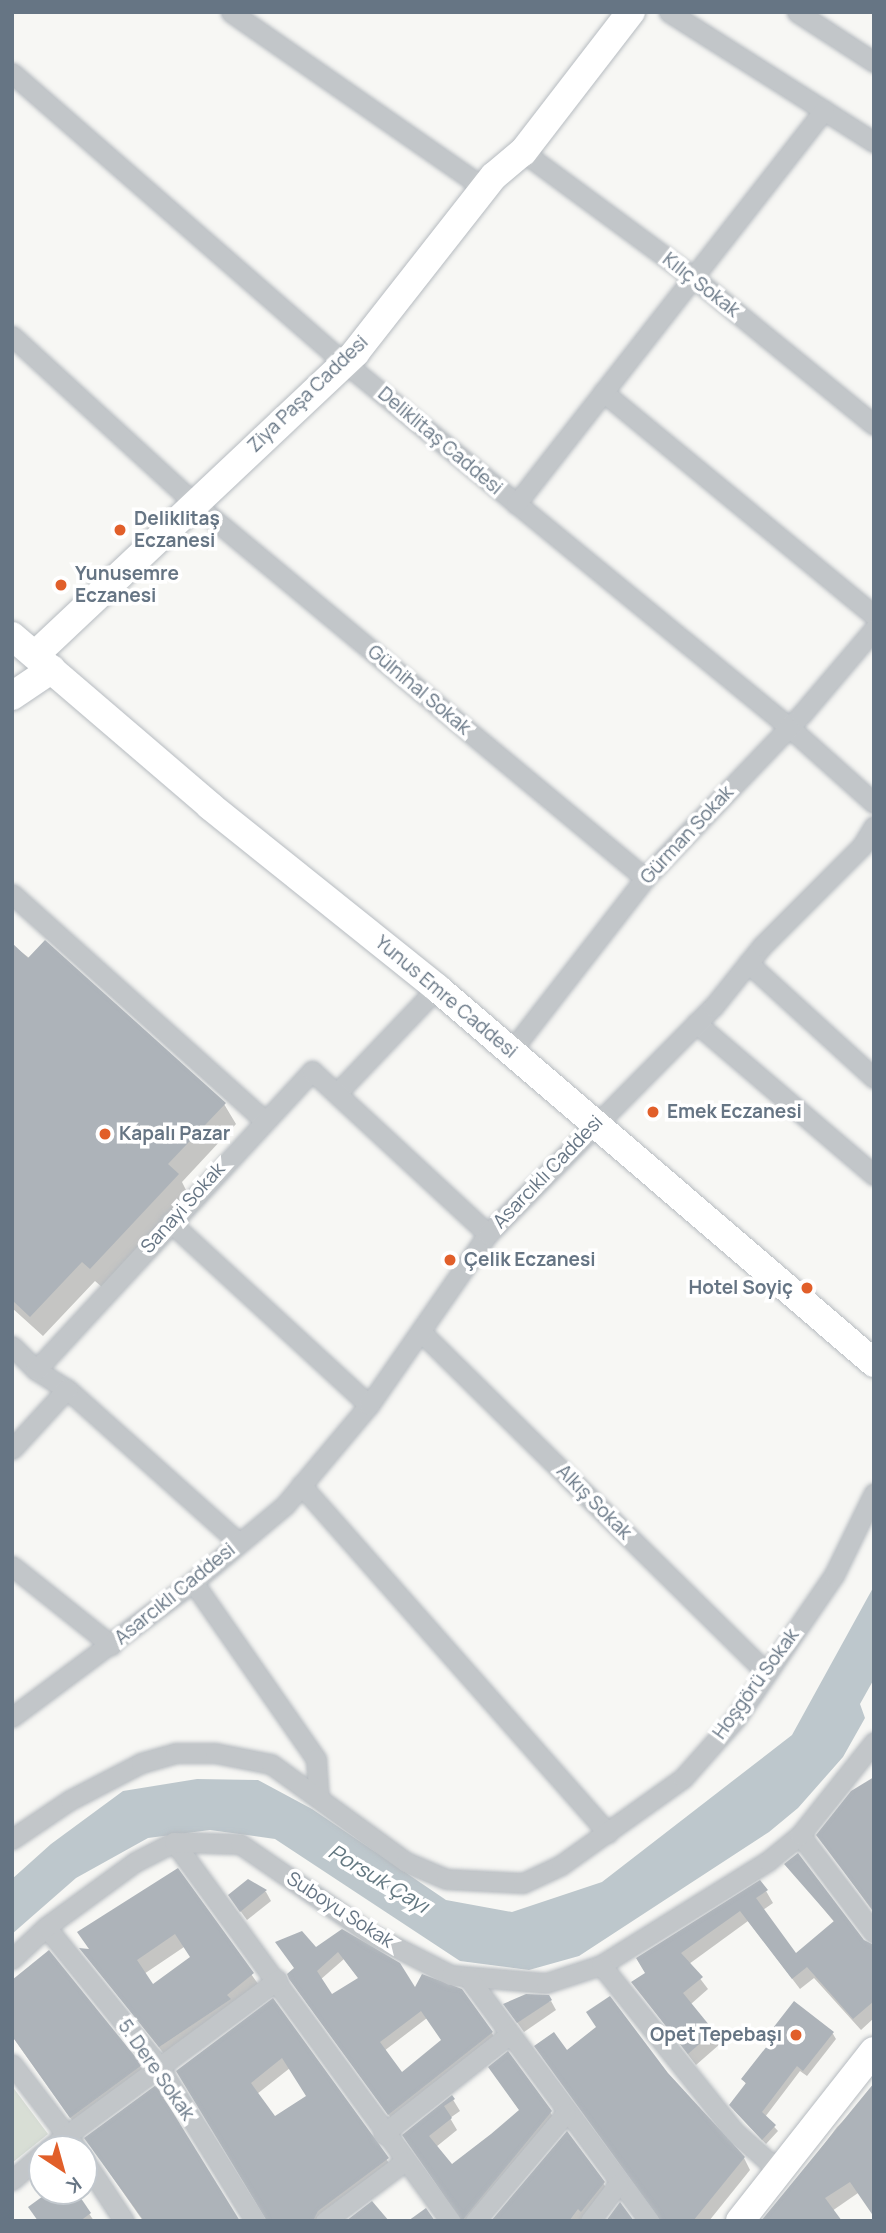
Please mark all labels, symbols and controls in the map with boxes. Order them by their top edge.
street label: Kılıç Sokak [658,248,744,322]
street label: Ziya Paşa Caddesi [243,331,373,457]
street label: Deliklitaş Caddesi [373,382,507,500]
place label: Deliklitaş Eczanesi [134,508,220,552]
marker: Deliklitaş Eczanesi [112,522,128,538]
place label: Yunusemre Eczanesi [75,563,179,607]
marker: Yunusemre Eczanesi [53,577,69,593]
street label: Gülnihal Sokak [363,640,475,740]
street label: Gürman Sokak [636,781,738,889]
street label: Yunus Emre Caddesi [370,931,522,1063]
place label: Emek Eczanesi [667,1101,802,1123]
marker: Emek Eczanesi [645,1104,661,1120]
street label: Asarcıklı Caddesi [488,1111,608,1233]
place label: Kapalı Pazar [119,1123,230,1145]
marker: Kapalı Pazar [97,1126,113,1142]
street label: Sanayi Sokak [136,1158,230,1258]
place label: Çelik Eczanesi [464,1249,595,1271]
marker: Çelik Eczanesi [442,1252,458,1268]
place label: Hotel Soyiç [689,1277,793,1299]
marker: Hotel Soyiç [799,1280,815,1296]
street label: Alkış Sokak [552,1460,636,1544]
street label: Asarcıklı Caddesi [110,1539,240,1649]
street label: Hoşgörü Sokak [708,1624,804,1744]
water label: Porsuk Çayı [324,1838,434,1918]
street label: Suboyu Sokak [282,1867,398,1953]
street label: 5. Dere Sokak [113,2015,199,2125]
place label: Opet Tepebaşı [650,2024,782,2046]
marker: Opet Tepebaşı [788,2027,804,2043]
north arrow [28,2135,98,2205]
text: K [62,2171,87,2199]

